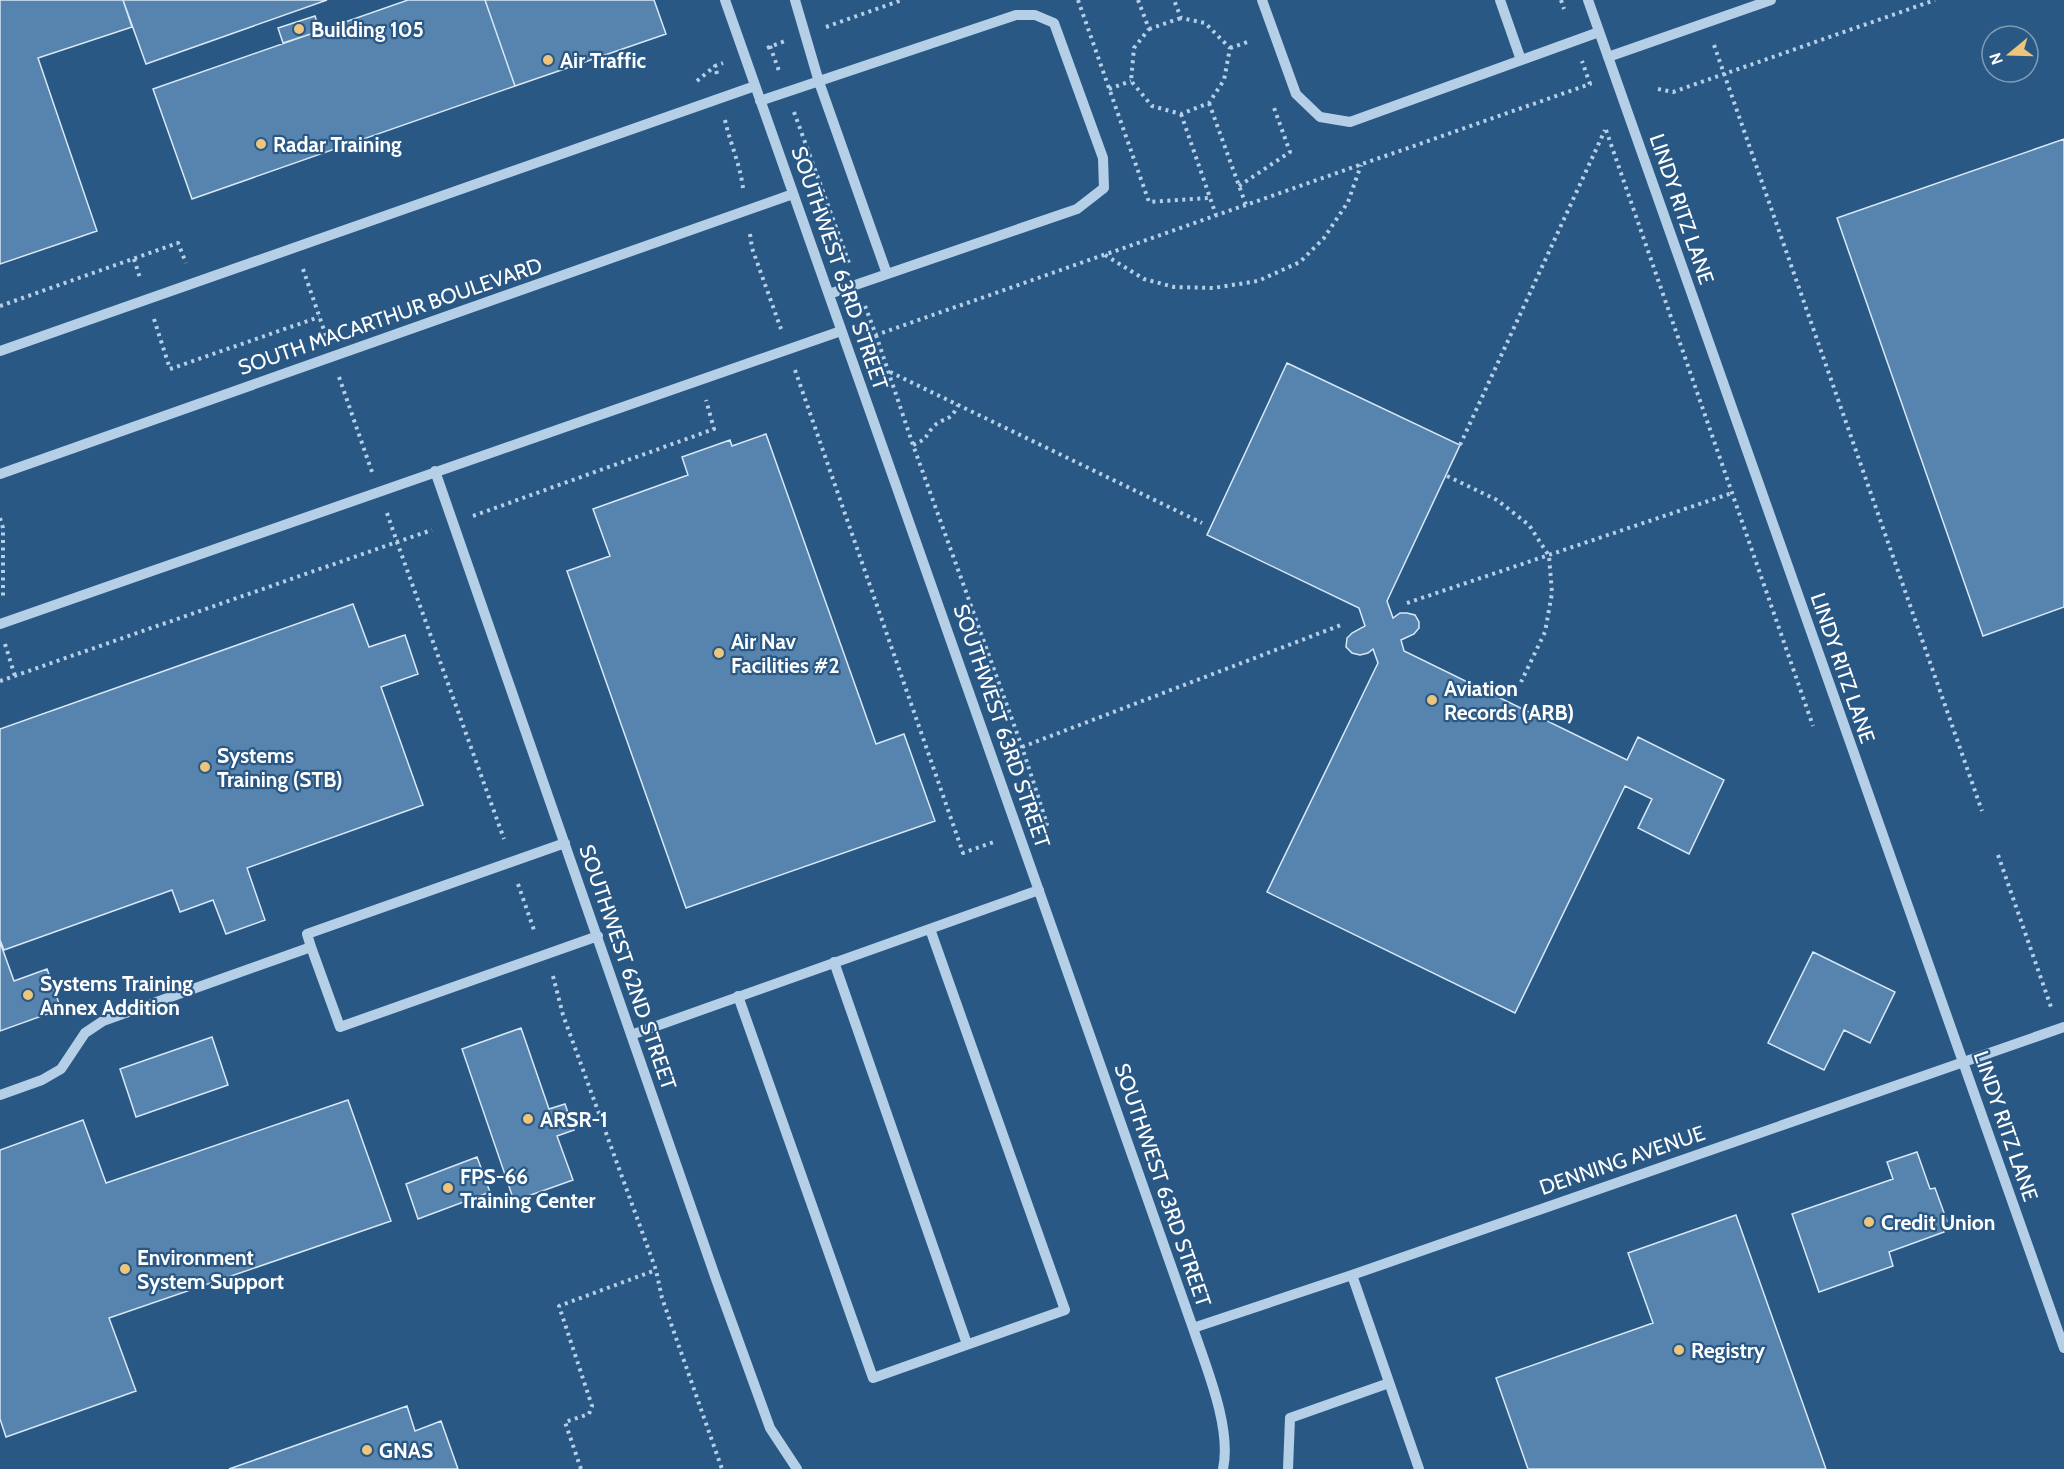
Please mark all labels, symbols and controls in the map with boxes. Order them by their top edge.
place label: Building 105 [311,17,424,42]
marker: Building 105 [292,22,306,36]
north arrow [1980,24,2040,84]
place label: Air Traffic [560,48,646,73]
text: N [1985,50,2007,67]
marker: Air Traffic [541,53,555,67]
street label: LINDY RITZ LANE [1645,131,1719,287]
place label: Radar Training [273,132,402,157]
marker: Radar Training [254,137,268,151]
street label: SOUTHWEST 63RD STREET [787,143,893,393]
street label: SOUTH MACARTHUR BOULEVARD [235,252,545,380]
street label: LINDY RITZ LANE [1806,590,1880,746]
street label: SOUTHWEST 63RD STREET [949,601,1055,851]
place label: Air Nav Facilities #2 [731,629,840,678]
marker: Air Nav Facilities #2 [712,646,726,660]
place label: Aviation Records (ARB) [1444,676,1574,725]
marker: Aviation Records (ARB) [1425,693,1439,707]
place label: Systems Training (STB) [217,743,343,792]
marker: Systems Training (STB) [198,760,212,774]
street label: SOUTHWEST 62ND STREET [574,841,682,1093]
place label: Systems Training Annex Addition [40,971,193,1020]
marker: Systems Training Annex Addition [21,988,35,1002]
street label: LINDY RITZ LANE [1969,1048,2043,1204]
street label: SOUTHWEST 63RD STREET [1110,1060,1216,1310]
place label: ARSR-1 [540,1107,608,1132]
marker: ARSR-1 [521,1112,535,1126]
street label: DENNING AVENUE [1536,1120,1708,1200]
place label: FPS-66 Training Center [460,1164,596,1213]
marker: FPS-66 Training Center [441,1181,455,1195]
place label: Credit Union [1881,1210,1995,1235]
marker: Credit Union [1862,1215,1876,1229]
place label: Environment System Support [137,1245,284,1294]
marker: Environment System Support [118,1262,132,1276]
place label: Registry [1691,1338,1766,1363]
marker: Registry [1672,1343,1686,1357]
place label: GNAS [379,1438,433,1463]
marker: GNAS [360,1443,374,1457]

